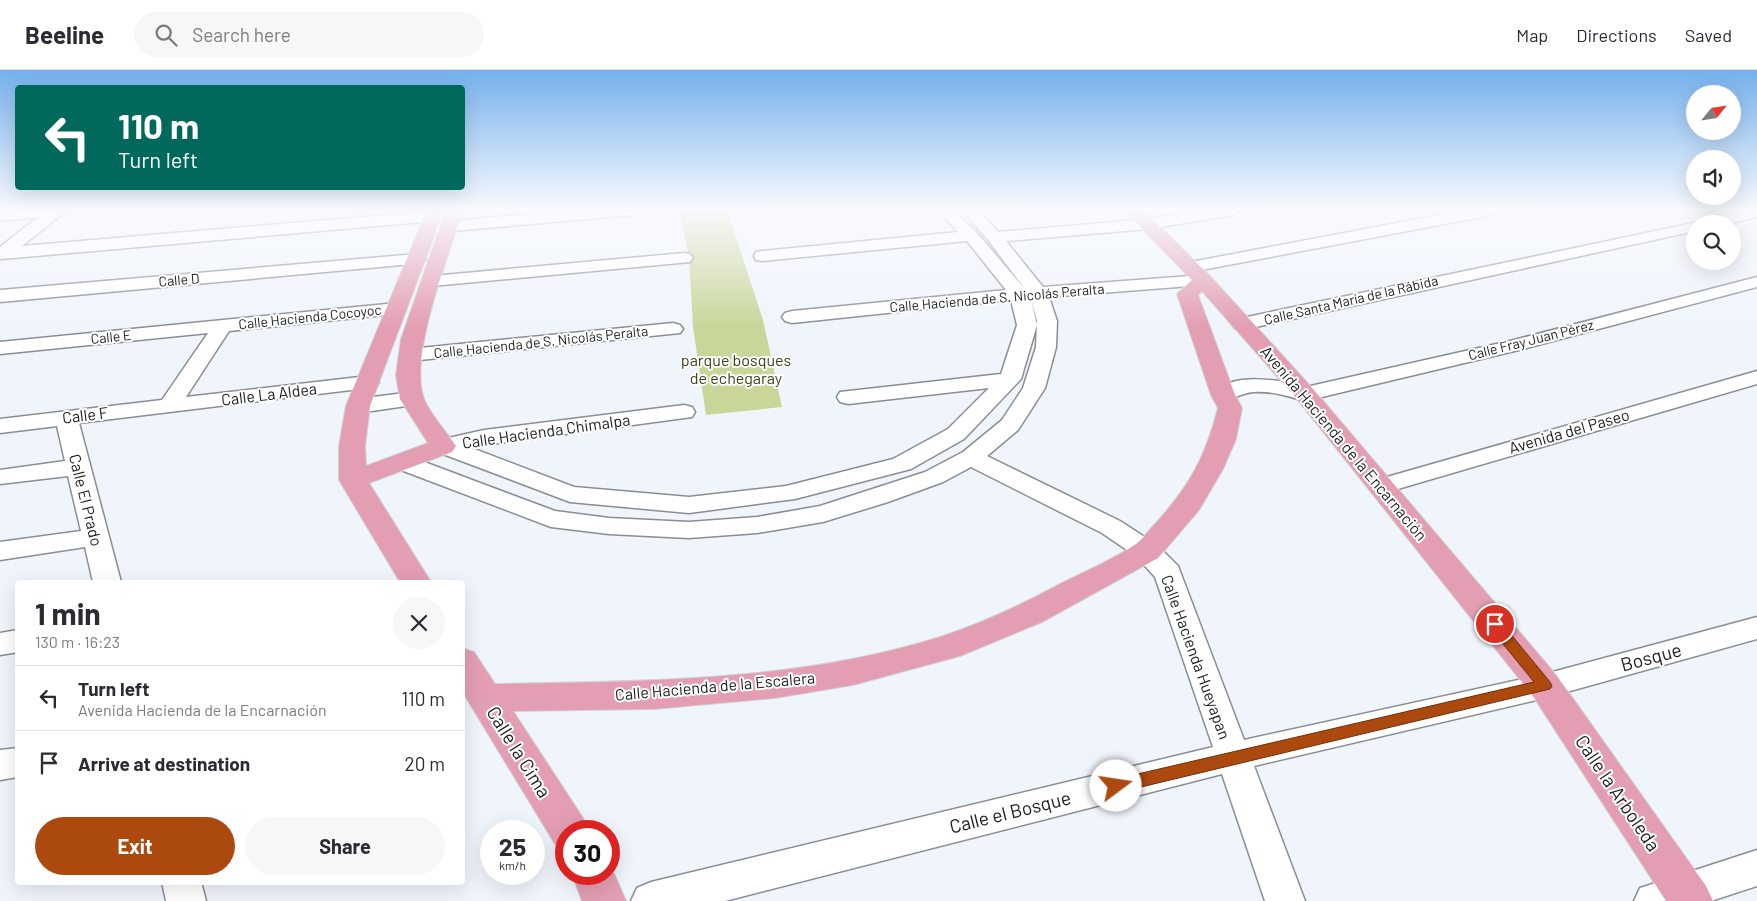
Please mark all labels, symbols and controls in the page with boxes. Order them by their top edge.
search box [134,12,484,57]
text: Beeline [25,20,104,49]
icon: search [152,21,180,49]
text: Search here [192,23,291,46]
text: Map [1516,24,1548,46]
text: Directions [1576,24,1657,46]
text: Saved [1685,24,1732,46]
north arrow [1686,85,1741,140]
map controls [1686,85,1741,270]
text: 110 m [118,104,199,146]
icon: left [35,105,100,170]
text: Turn left [118,146,198,172]
button: sound [1686,150,1741,205]
button: search [1686,215,1741,270]
street label: Calle D [158,269,200,290]
street label: Calle Santa María de la Rábida [1262,271,1440,328]
street label: Calle Hacienda de S. Nicolás Peralta [889,280,1105,315]
street label: Calle Hacienda Cocoyoc [238,301,382,332]
street label: Calle Fray Juan Pérez [1466,316,1595,363]
street label: Calle Hacienda de S. Nicolás Peralta [433,322,649,361]
street label: Calle E [90,326,132,347]
street label: Avenida Hacienda de la Encarnación [1257,341,1432,544]
park label: parque bosques de echegaray [681,350,791,387]
street label: Calle La Aldea [220,378,318,409]
street label: Calle F [61,402,109,427]
street label: Avenida del Paseo [1506,404,1631,457]
street label: Calle Hacienda Chimalpa [461,409,631,452]
street label: Calle El Prado [66,452,107,548]
street label: Calle Hacienda Hueyapan [1158,572,1235,742]
text: 1 min [35,595,101,631]
button: close [393,597,445,649]
pin [1474,603,1516,645]
icon: arrive [1481,610,1509,638]
text: 130 m · 16:23 [35,632,120,651]
street label: Bosque [1618,637,1684,676]
street label: Calle Hacienda de la Escalera [614,667,816,704]
text: Turn left [78,677,149,700]
icon: left [35,684,63,712]
text: 110 m [401,687,445,710]
text: Avenida Hacienda de la Encarnación [78,700,327,719]
street label: Calle la Cima [482,702,557,802]
street label: Calle la Arboleda [1571,730,1666,855]
icon: arrive [35,749,63,777]
text: Arrive at destination [78,752,250,775]
text: 20 m [405,752,445,775]
position arrow [1089,759,1141,811]
street label: Calle el Bosque [947,785,1073,838]
button: Exit [35,817,235,875]
button: Share [245,817,445,875]
speed limit sign: 30 [555,820,620,885]
text: 25 [499,831,526,861]
text: km/h [499,858,526,872]

